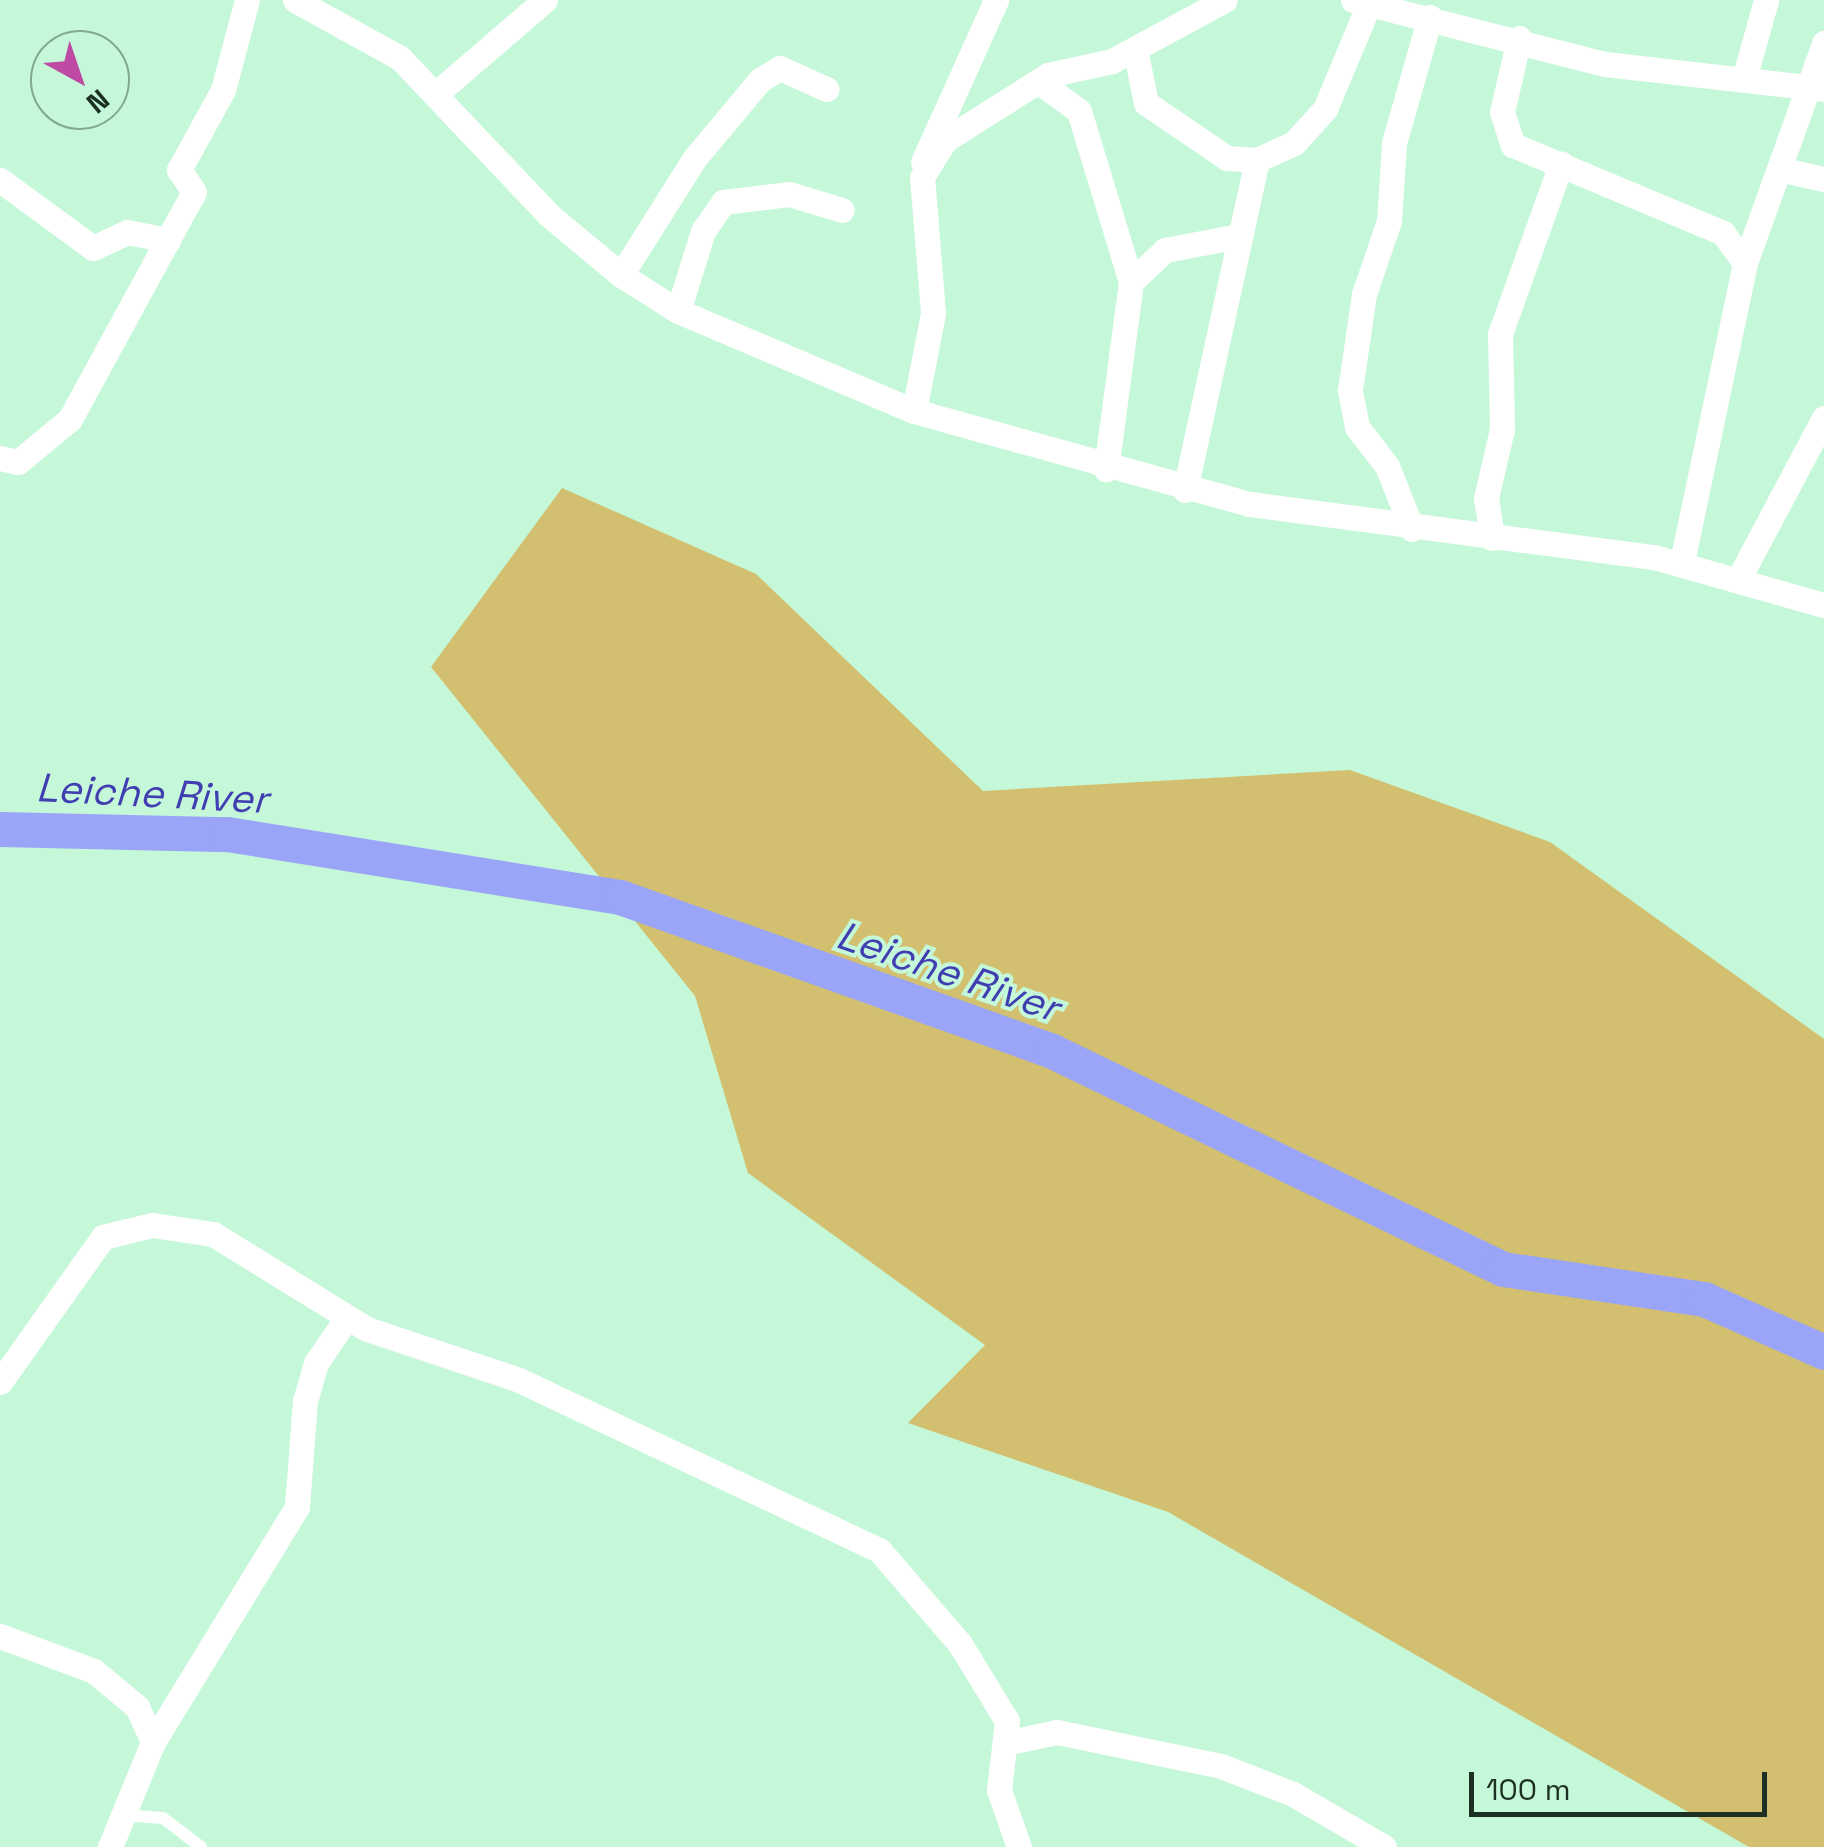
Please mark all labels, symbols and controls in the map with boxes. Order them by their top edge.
north arrow [30,30,130,130]
text: N [79,82,117,121]
water label: Leiche River [35,764,269,824]
water label: Leiche River [830,912,1066,1032]
scale bar [1474,1752,1772,1814]
text: 100 m [1486,1770,1571,1809]

